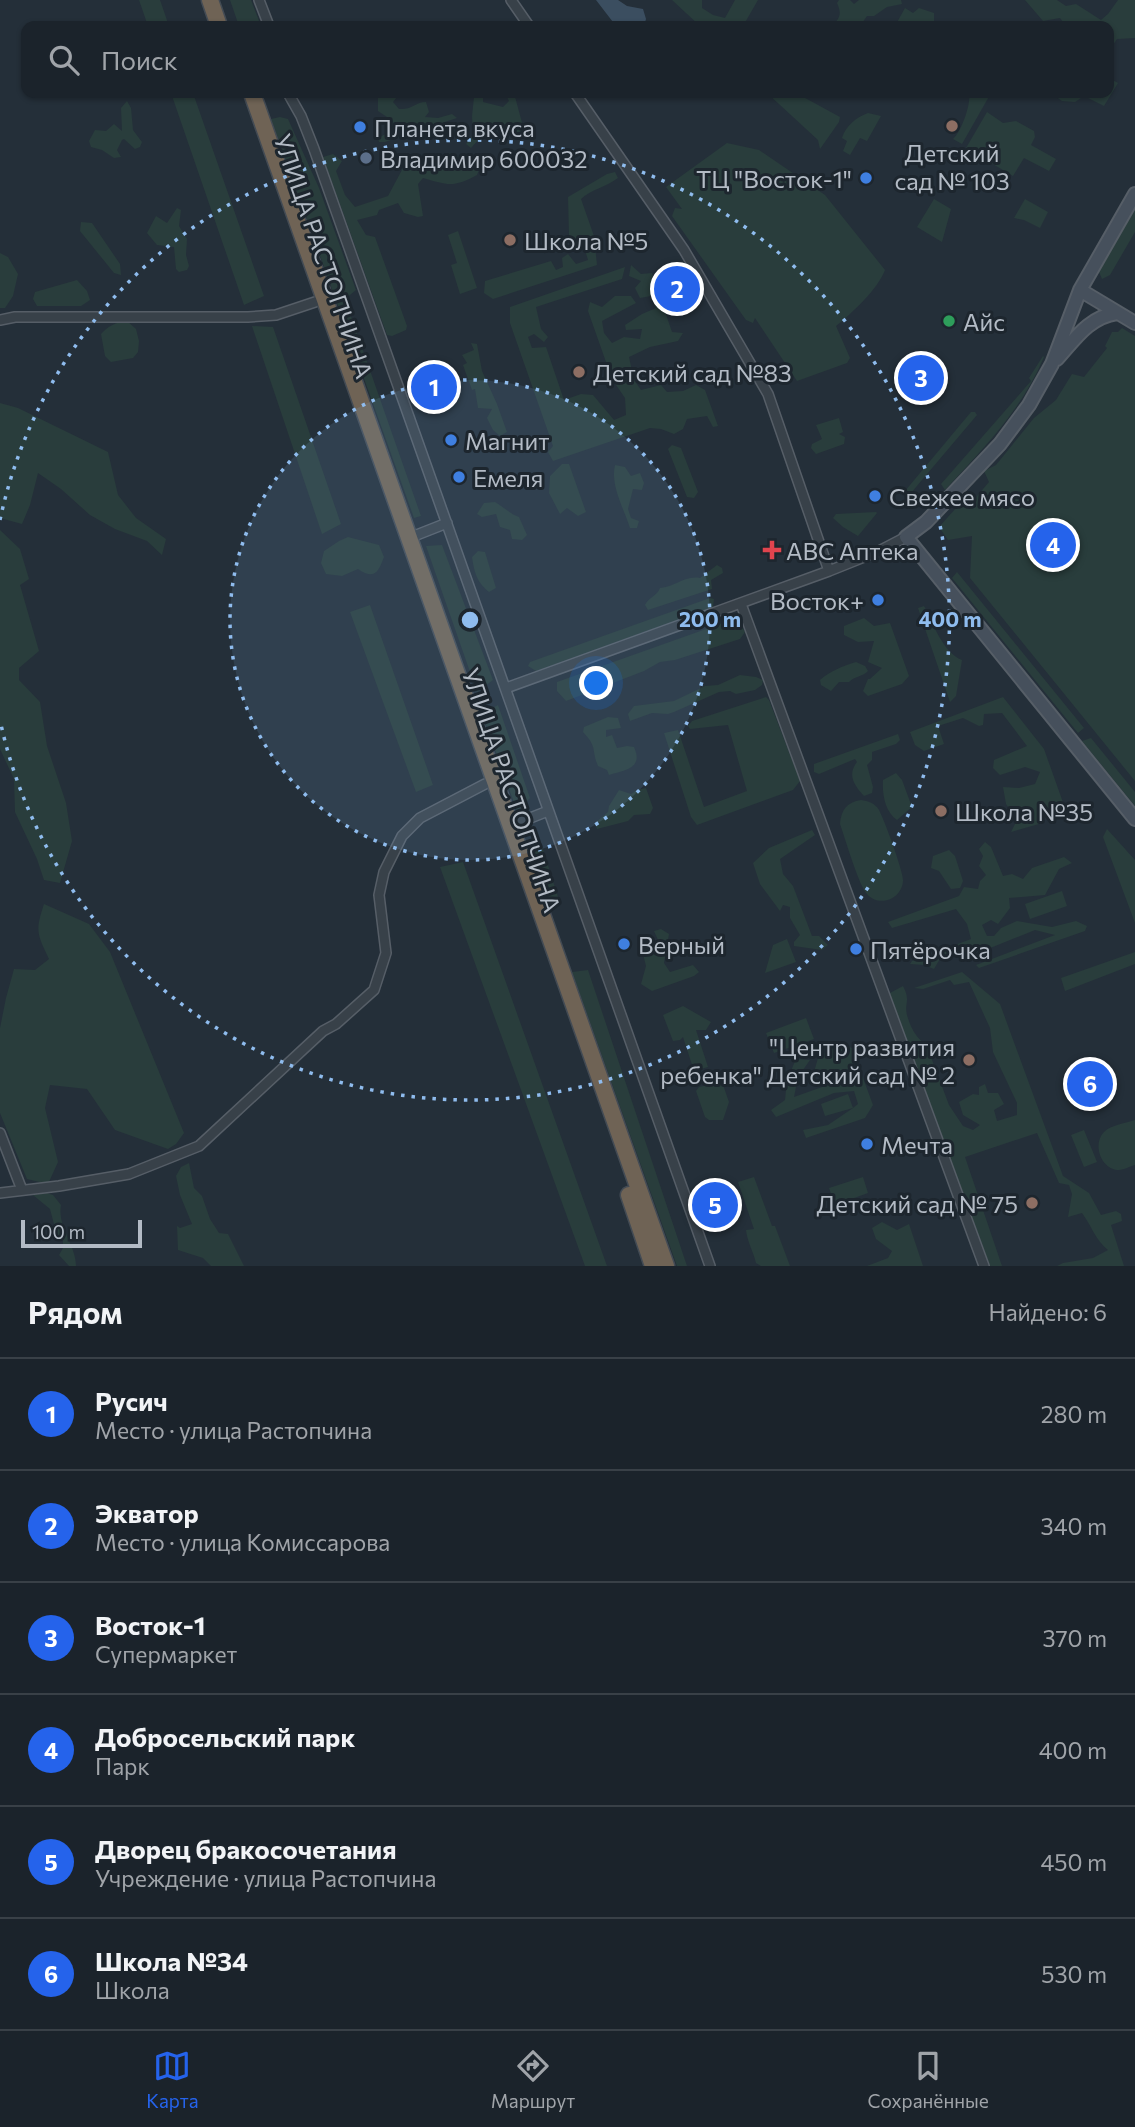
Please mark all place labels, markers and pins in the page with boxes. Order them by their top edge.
place label: Планета вкуса [374,113,535,142]
marker: Детский сад № 103 [944,118,960,134]
marker: Планета вкуса [352,119,368,135]
place label: Детский сад № 103 [894,138,1010,195]
place label: Владимир 600032 [380,144,588,173]
marker: Владимир 600032 [358,150,374,166]
place label: ТЦ "Восток-1" [696,164,852,193]
marker: ТЦ "Восток-1" [858,170,874,186]
place label: Школа №5 [524,226,648,255]
marker: Школа №5 [502,232,518,248]
pin: 2 [654,263,700,315]
place label: Айс [963,307,1005,336]
marker: Айс [941,313,957,329]
pin: 3 [898,352,944,404]
place label: Детский сад №83 [593,358,792,387]
pin: 1 [411,361,457,413]
marker: Детский сад №83 [571,364,587,380]
place label: Магнит [465,426,549,455]
marker: Магнит [443,432,459,448]
place label: Емеля [473,463,543,492]
marker: Емеля [451,469,467,485]
place label: Свежее мясо [889,482,1035,511]
marker: Свежее мясо [867,488,883,504]
pin: 4 [1030,519,1076,571]
place label: ABC Аптека [786,536,918,565]
marker: ABC Аптека [764,542,780,558]
place label: Восток+ [770,586,864,615]
marker: Восток+ [870,592,886,608]
centre of rings [458,608,482,632]
place label: Школа №35 [955,797,1093,826]
marker: Школа №35 [933,803,949,819]
place label: Верный [638,930,725,959]
place label: Пятёрочка [870,935,991,964]
marker: Верный [616,936,632,952]
marker: Пятёрочка [848,941,864,957]
place label: "Центр развития ребенка" Детский сад № 2 [660,1032,955,1089]
marker: "Центр развития ребенка" Детский сад № 2 [961,1052,977,1068]
pin: 6 [1067,1058,1113,1110]
place label: Мечта [881,1130,953,1159]
marker: Мечта [859,1136,875,1152]
pin: 5 [692,1179,738,1231]
place label: Детский сад № 75 [816,1189,1018,1218]
marker: Детский сад № 75 [1024,1195,1040,1211]

